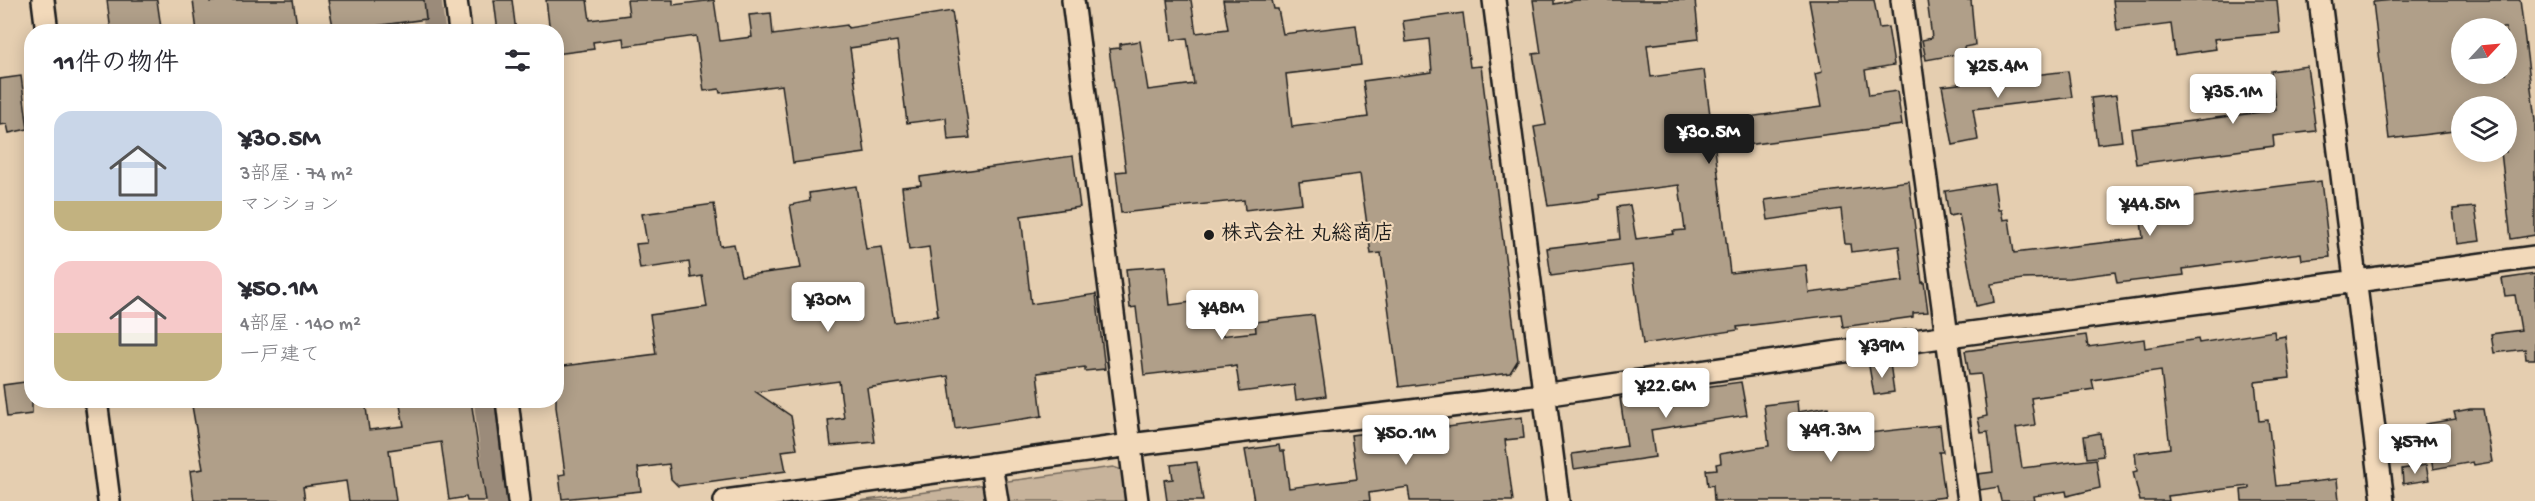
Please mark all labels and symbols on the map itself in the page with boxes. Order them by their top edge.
north arrow [2451,18,2517,84]
pin: ¥25.4M [1949,48,2047,99]
pin: ¥35.1M [2184,74,2282,125]
pin: ¥30.5M [1660,114,1758,165]
pin: ¥44.5M [2101,186,2199,237]
place label: 株式会社 丸総商店 [1221,221,1394,248]
marker: 株式会社 丸総商店 [1202,228,1216,242]
pin: ¥30M [792,282,864,333]
pin: ¥48M [1186,290,1258,341]
pin: ¥39M [1846,328,1918,379]
pin: ¥22.6M [1617,368,1715,419]
pin: ¥49.3M [1782,412,1880,463]
pin: ¥50.1M [1357,415,1455,466]
pin: ¥57M [2379,424,2451,475]

